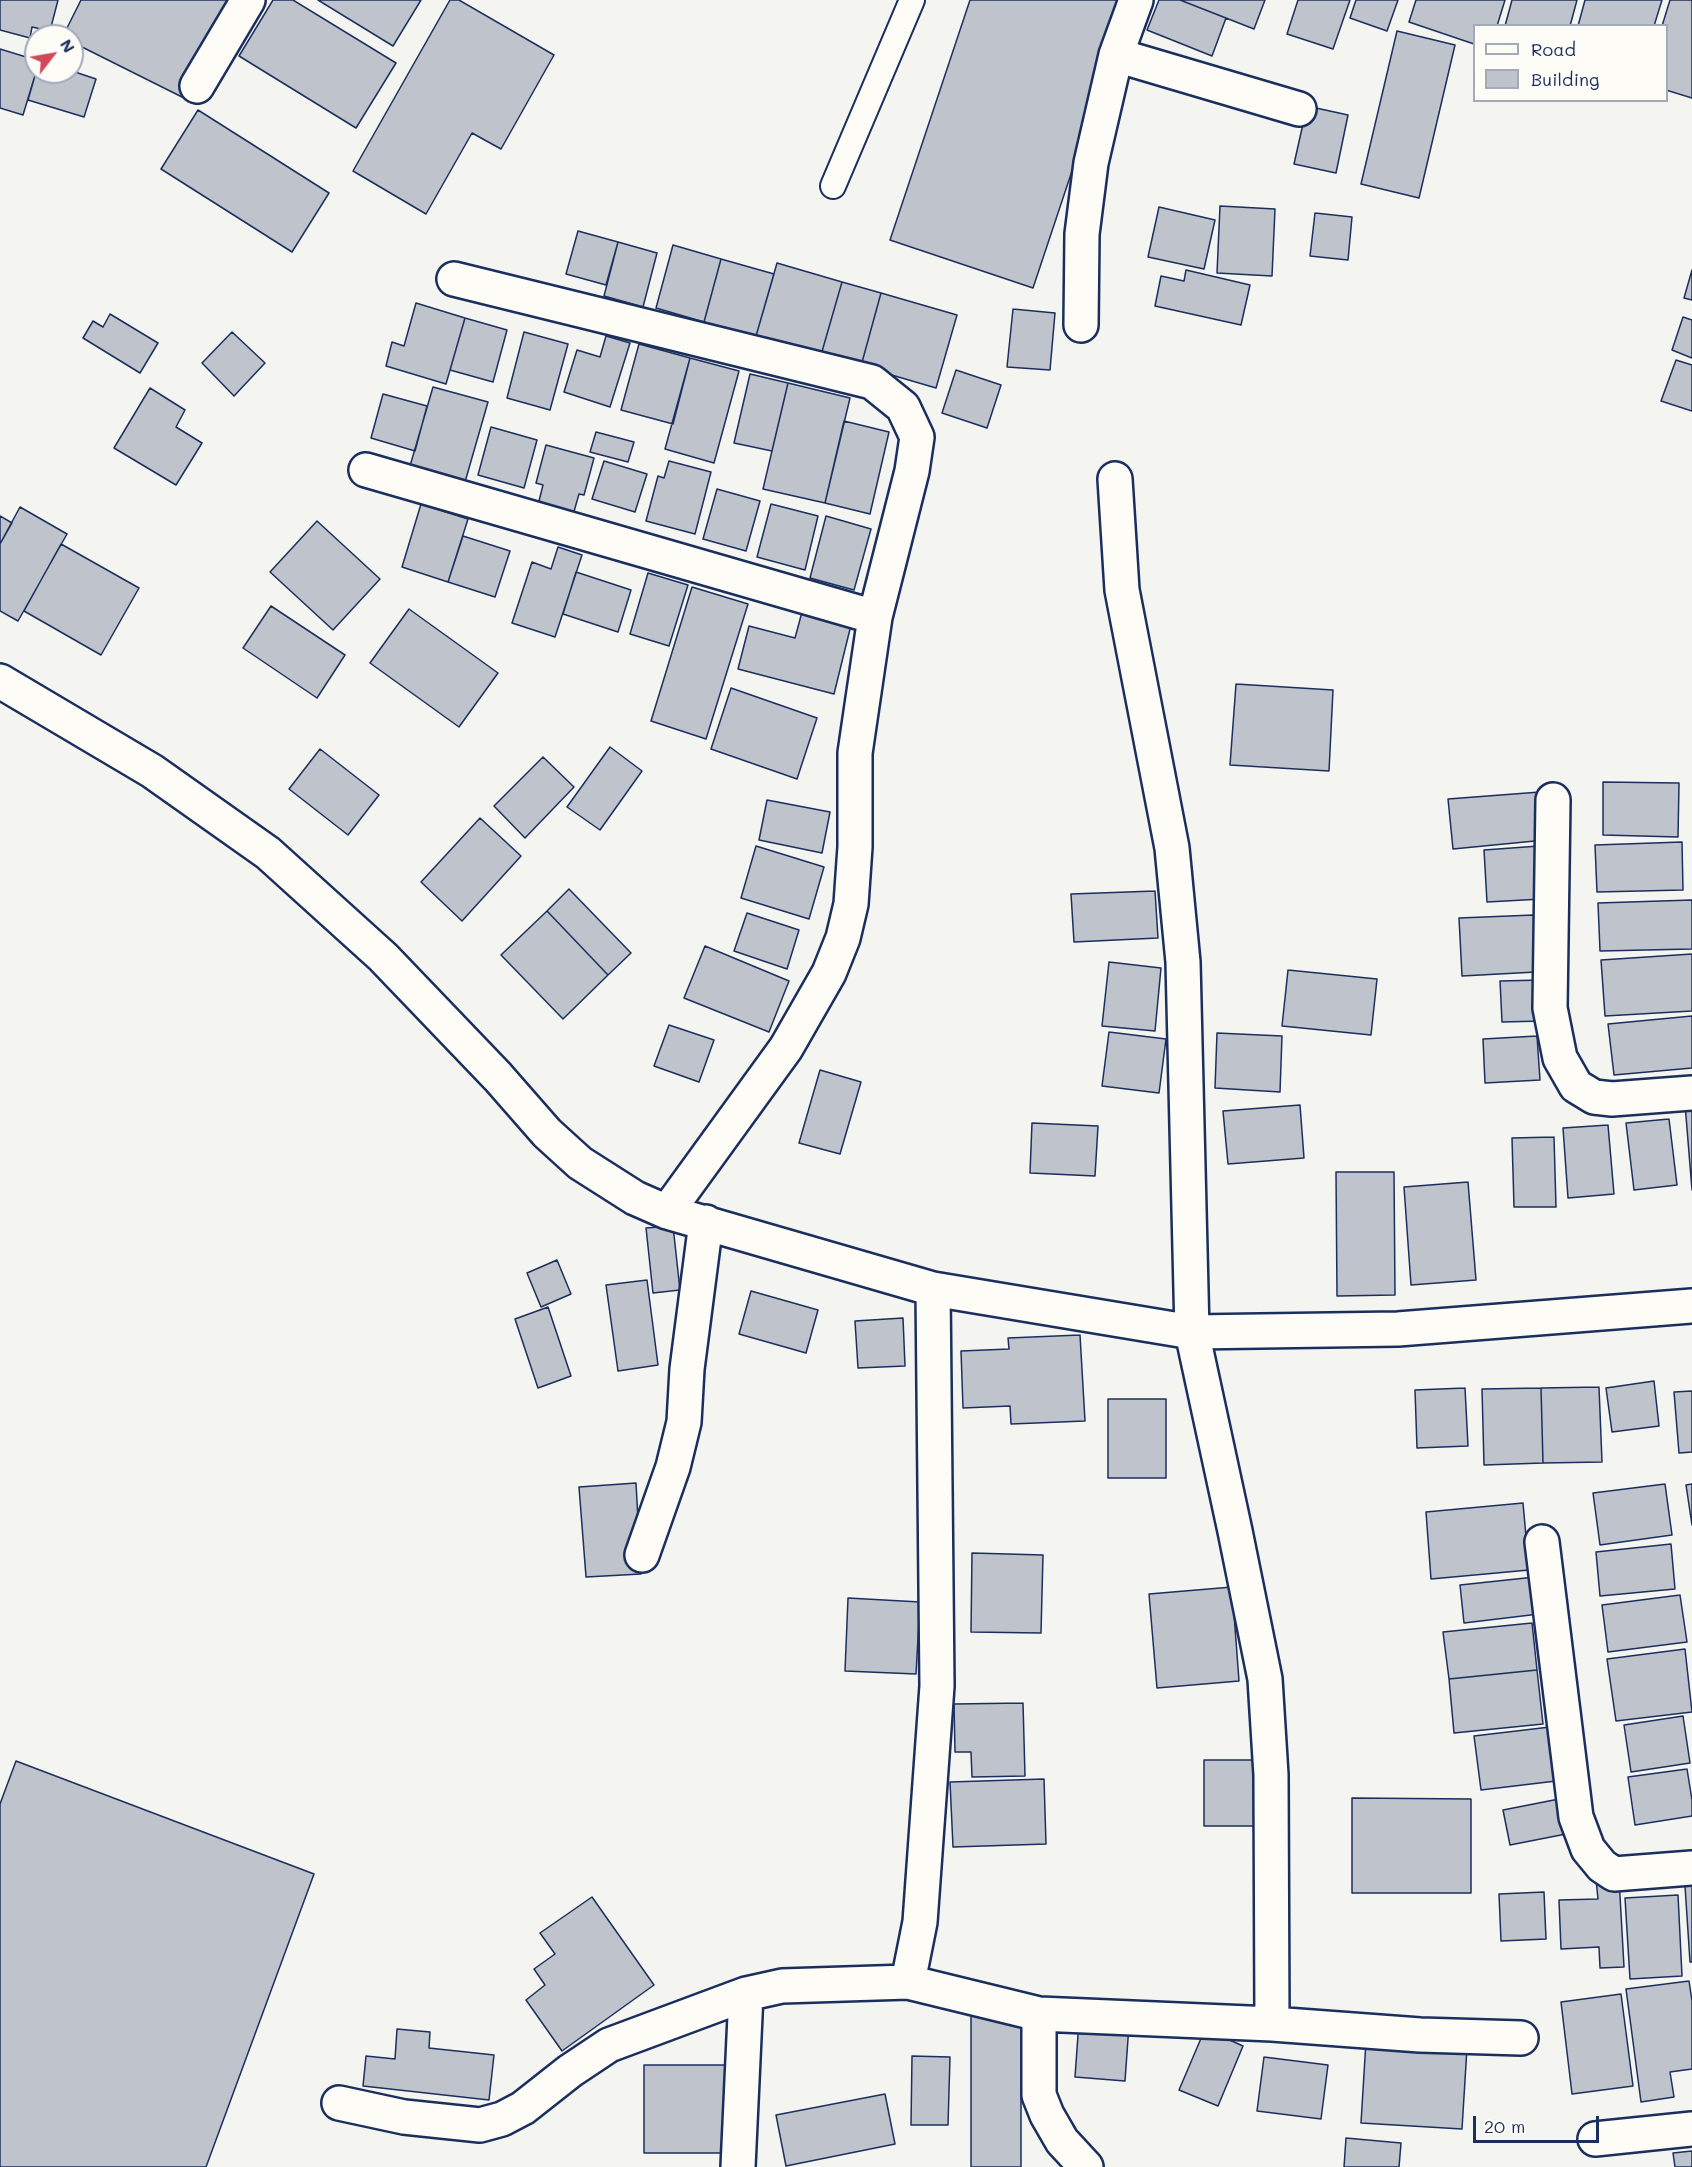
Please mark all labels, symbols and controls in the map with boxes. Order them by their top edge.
north arrow [24,24,84,84]
legend [1473,24,1668,102]
text: N [56,35,80,56]
text: Road [1531,37,1576,61]
text: Building [1531,67,1599,91]
scale bar [1476,2104,1602,2142]
text: 20 m [1484,2114,1525,2138]

